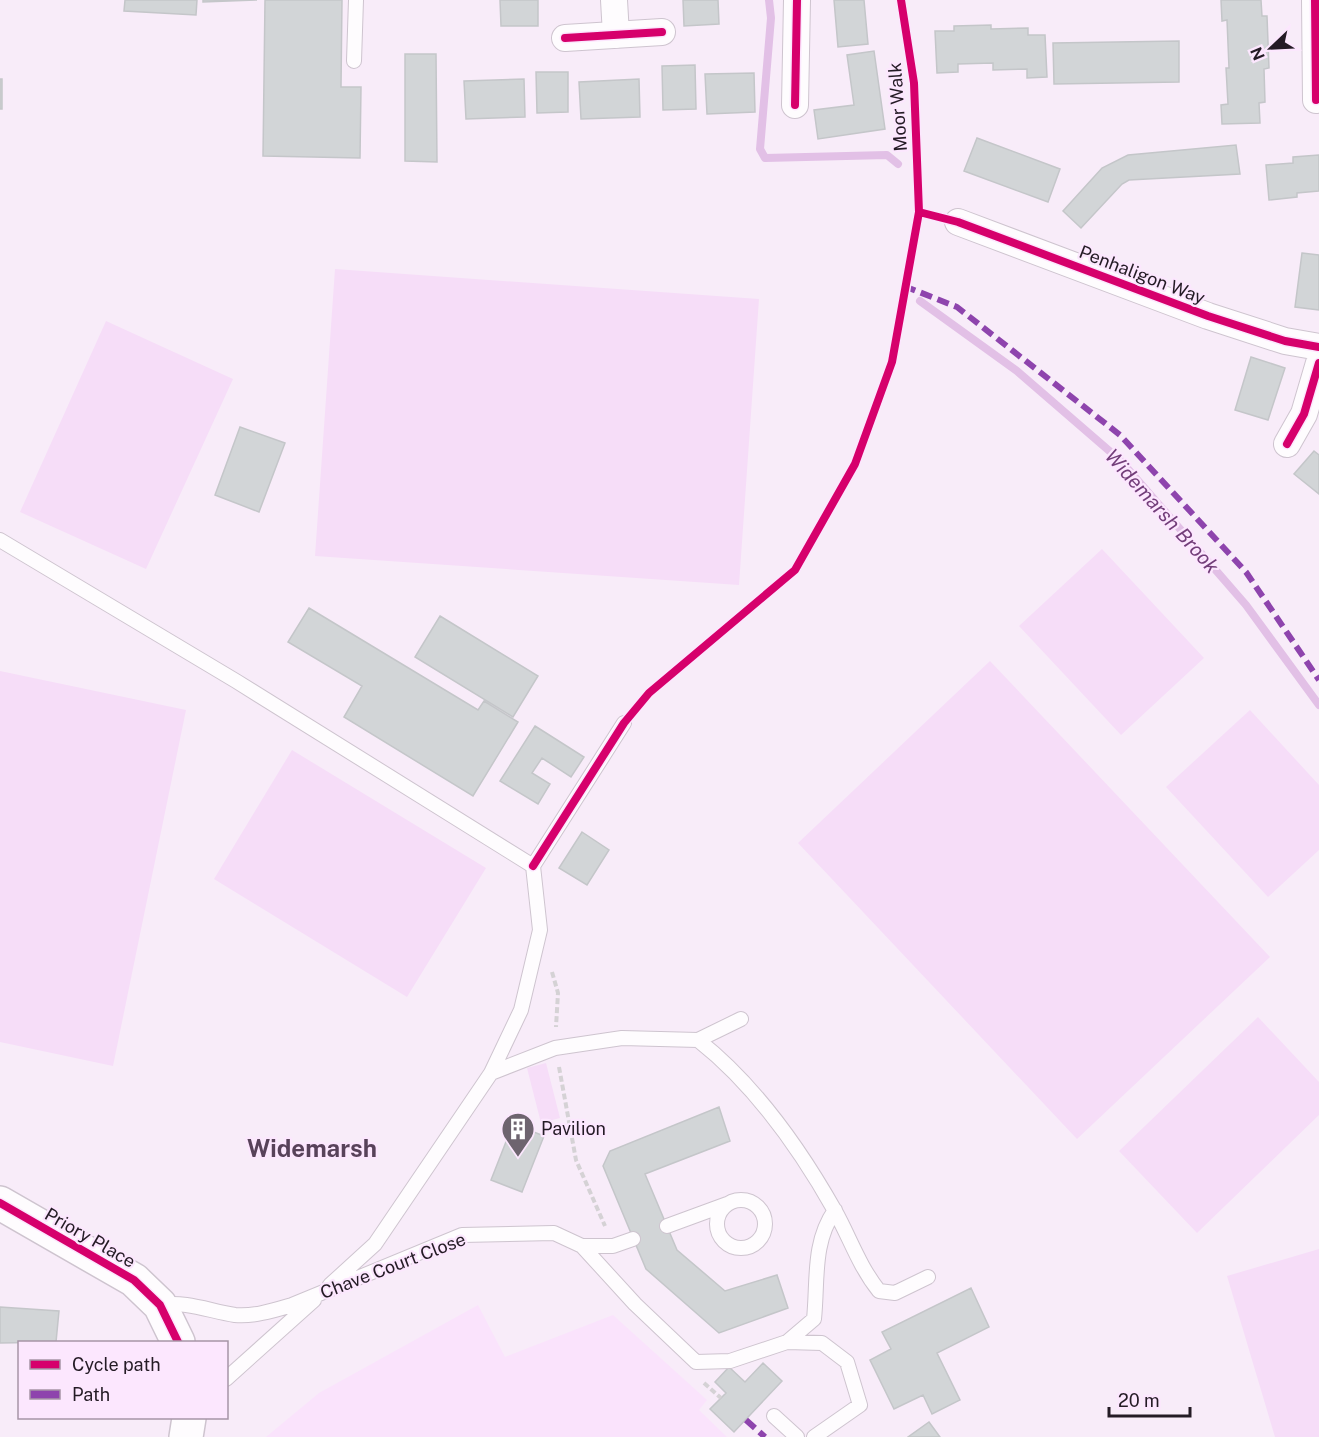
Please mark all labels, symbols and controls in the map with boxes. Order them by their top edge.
north arrow [1241,18,1301,78]
text: N [1246,44,1269,63]
street label: Moor Walk [884,62,911,152]
street label: Penhaligon Way [1076,241,1208,308]
water label: Widemarsh Brook [1100,444,1224,578]
building icon: Pavilion [500,1111,536,1158]
place label: Pavilion [541,1118,606,1139]
district label: Widemarsh [247,1134,377,1162]
street label: Priory Place [41,1203,139,1272]
street label: Chave Court Close [317,1228,468,1303]
legend [18,1341,228,1419]
text: Cycle path [72,1354,161,1375]
scale bar [1109,1380,1190,1418]
text: Path [72,1384,110,1405]
text: 20 m [1118,1390,1160,1411]

